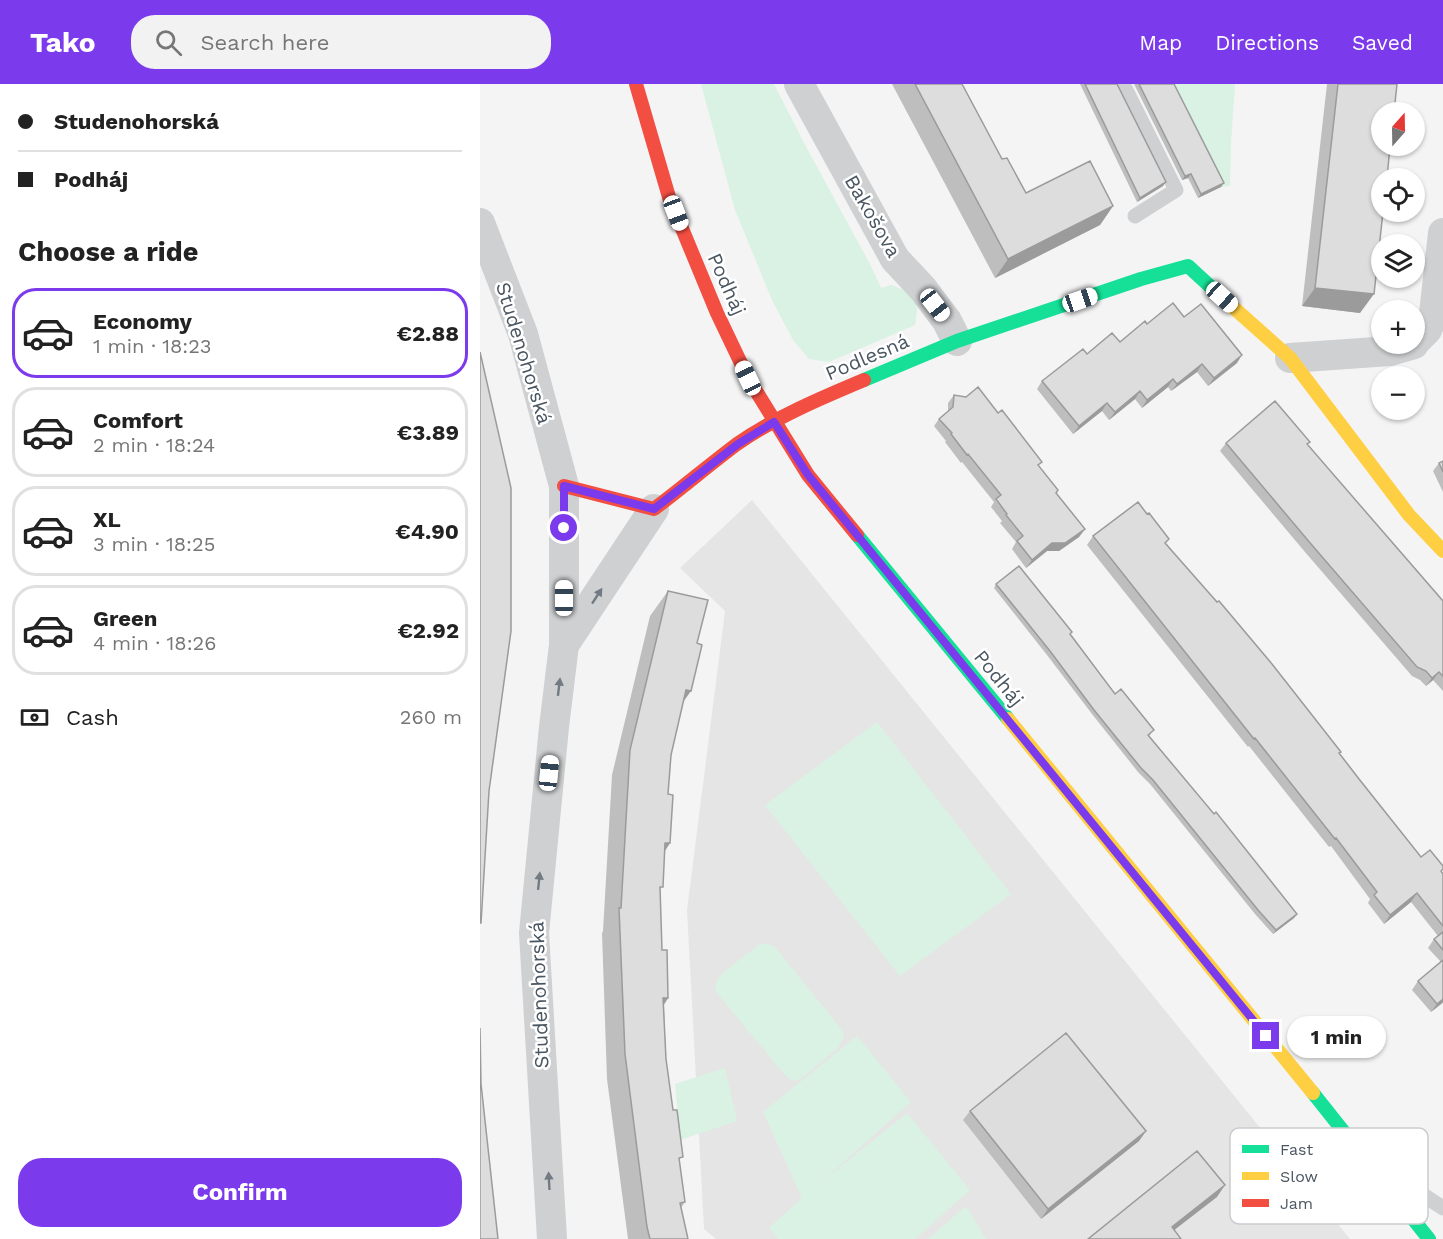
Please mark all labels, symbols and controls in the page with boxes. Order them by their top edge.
search box [131,15,551,69]
text: Tako [30,26,95,59]
icon: search [152,26,185,59]
text: Search here [200,30,329,55]
text: Map [1139,30,1182,55]
text: Directions [1215,30,1319,55]
text: Saved [1352,30,1413,55]
north arrow [1371,102,1425,156]
map controls [1371,102,1425,420]
text: Studenohorská [54,109,219,134]
text: Podháj [54,167,128,192]
button: locate [1371,168,1425,222]
street label: Bakošova [840,170,906,262]
car [661,193,691,233]
button: layers [1371,234,1425,288]
text: Choose a ride [18,236,198,268]
street label: Podháj [703,249,751,319]
car [1203,278,1241,316]
street label: Studenohorská [491,279,557,427]
car [917,285,953,325]
car [1060,286,1100,314]
button: + [1371,300,1425,354]
icon: car [21,306,75,360]
text: Economy [93,309,192,334]
text: €2.88 [396,321,459,346]
street label: Podlesná [822,329,912,385]
text: 1 min · 18:23 [93,334,212,358]
car [732,358,764,398]
button: − [1371,366,1425,420]
icon: car [21,405,75,459]
text: Comfort [93,408,183,433]
text: €3.89 [397,420,459,445]
text: 2 min · 18:24 [93,433,215,457]
icon: car [21,504,75,558]
text: XL [93,507,121,532]
route start [550,514,577,541]
text: €4.90 [395,519,459,544]
text: 3 min · 18:25 [93,532,215,556]
car [555,580,573,616]
one-way arrow [591,588,602,604]
icon: car [21,603,75,657]
text: Green [93,606,157,631]
text: €2.92 [397,618,459,643]
text: 4 min · 18:26 [93,631,216,655]
street label: Podháj [969,645,1029,711]
one-way arrow [554,678,564,697]
icon: cash [18,701,51,734]
text: Cash [66,705,119,730]
text: 260 m [400,705,462,729]
car [538,754,560,792]
one-way arrow [534,872,544,891]
street label: Studenohorská [524,921,554,1069]
callout: 1 min [1287,1015,1386,1057]
route end [1252,1022,1279,1049]
text: 1 min [1311,1025,1362,1049]
legend [1230,1128,1428,1224]
text: Fast [1280,1140,1313,1159]
button: Confirm [18,1158,462,1227]
text: Slow [1280,1167,1318,1186]
one-way arrow [544,1171,553,1190]
text: Jam [1280,1194,1313,1213]

